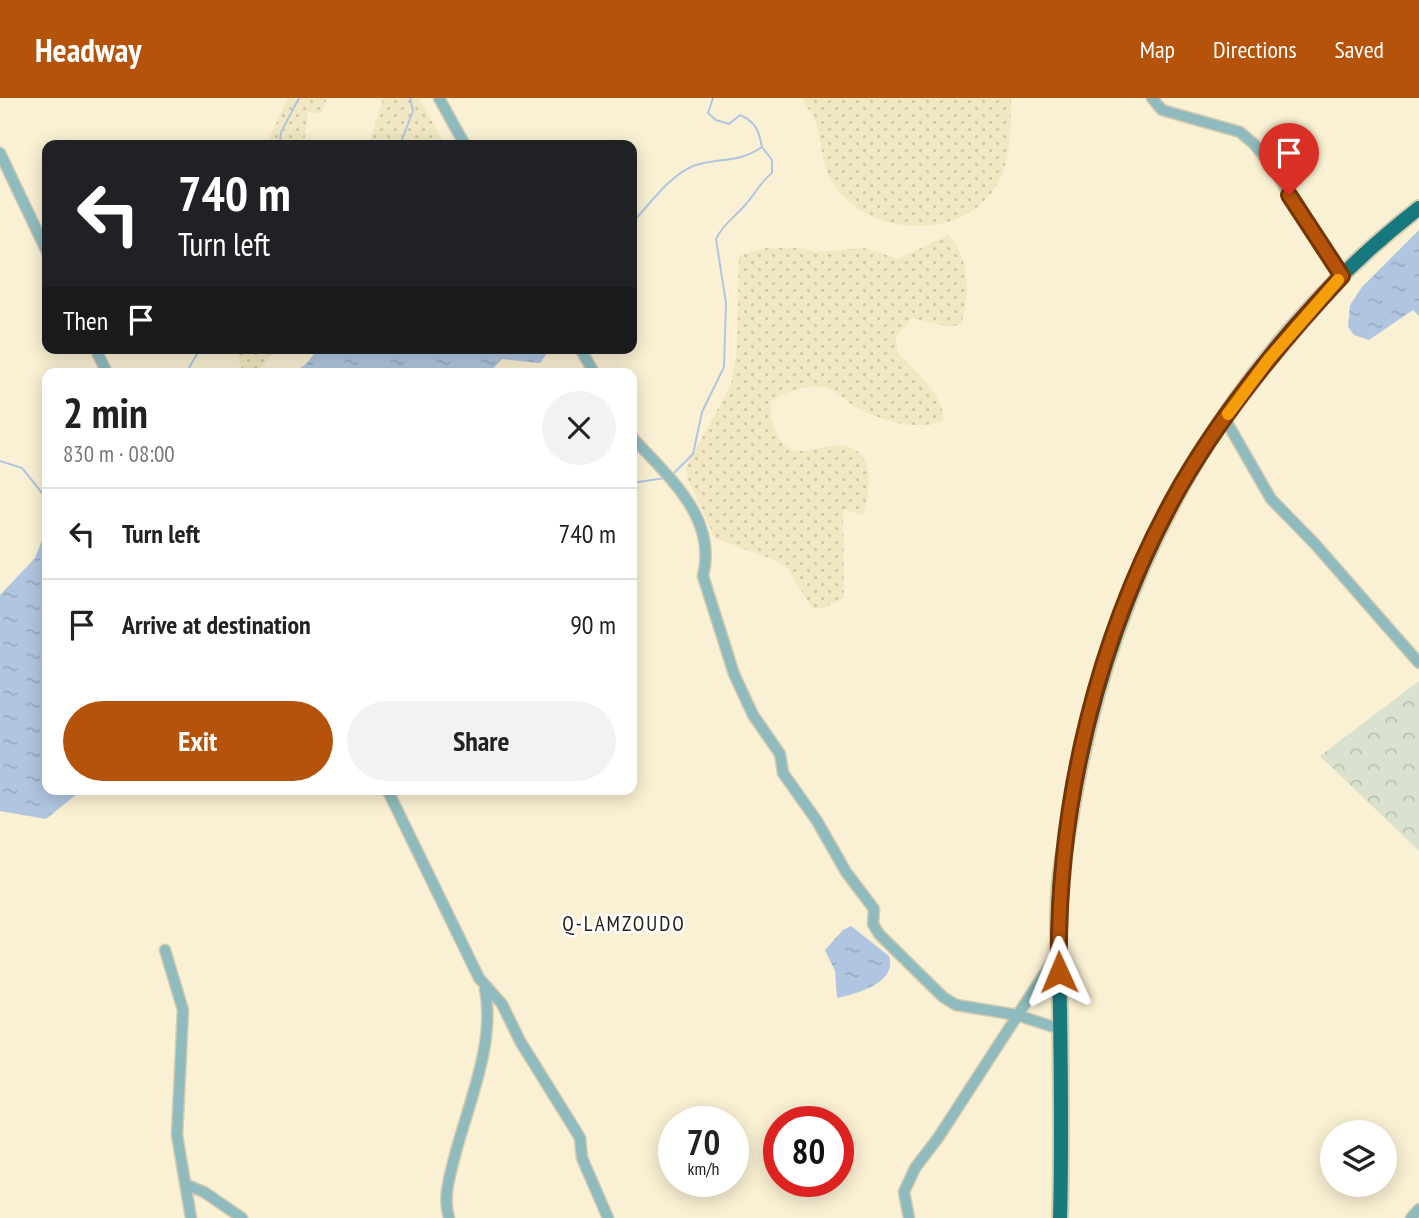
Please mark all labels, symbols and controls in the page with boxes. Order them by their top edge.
text: Headway [35,28,142,71]
text: Map [1140,34,1175,65]
text: Directions [1213,34,1297,65]
text: Saved [1335,34,1384,65]
pin [1259,123,1319,195]
icon: arrive [1270,134,1308,172]
text: 740 m [178,161,291,225]
icon: left [63,168,154,259]
text: Turn left [178,223,270,265]
icon: arrive [122,301,160,339]
text: Then [63,304,108,337]
text: 2 min [63,385,148,440]
button: close [542,391,616,465]
text: 830 m · 08:00 [63,439,175,468]
icon: left [63,515,101,553]
text: Turn left [122,517,200,550]
text: 740 m [558,517,616,550]
icon: arrive [63,606,101,644]
text: Arrive at destination [122,608,311,641]
text: 90 m [570,608,616,641]
button: Exit [63,701,333,781]
button: Share [347,701,616,781]
district label: Q-LAMZOUDO [562,910,686,937]
position arrow [1022,935,1096,1009]
speed limit sign: 80 [763,1106,854,1197]
text: 70 [687,1119,720,1165]
map controls [1320,1120,1397,1197]
button: layers [1320,1120,1397,1197]
text: km/h [688,1157,719,1180]

